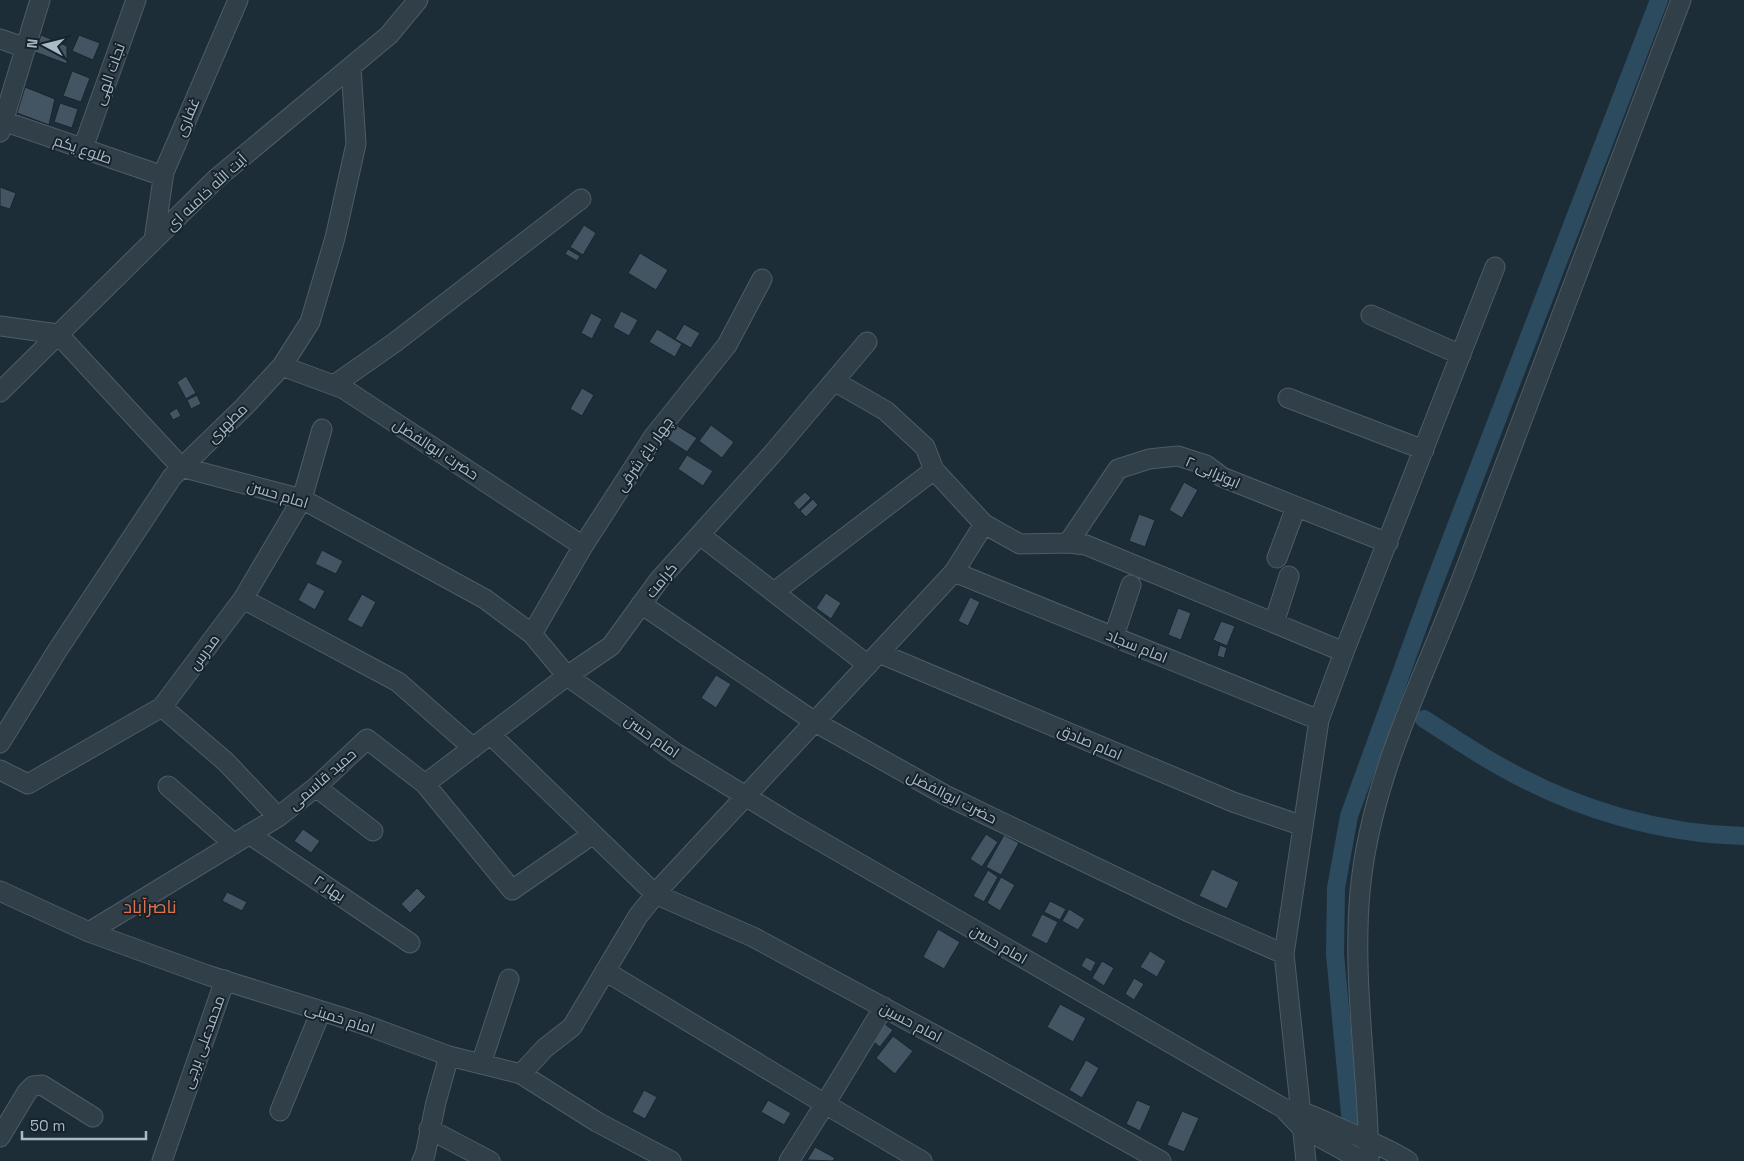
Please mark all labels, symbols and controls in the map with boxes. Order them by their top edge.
north arrow [20,20,70,70]
text: N [23,38,42,49]
street label: نجات الهی [89,40,130,108]
street label: غفاری [170,95,205,140]
street label: طلوع یکم [51,130,115,170]
street label: آیت الله خامنه ای [161,149,251,235]
street label: مطهری [203,399,252,447]
street label: چهار باغ شرقی [611,413,678,496]
street label: حضرت ابوالفضل [389,414,483,485]
street label: ابوترابی ۲ [1182,451,1243,493]
street label: امام حسن [245,476,311,513]
street label: کرامت [641,559,681,601]
street label: امام سجاد [1103,625,1170,668]
street label: مدرس [184,630,224,674]
street label: امام حسن [620,710,683,763]
street label: امام صادق [1054,720,1125,765]
street label: حمید قاسمی [284,744,361,814]
street label: حضرت ابوالفضل [903,766,1000,829]
street label: بهار ۲ [310,871,349,906]
district label: ناصرآباد [123,895,177,918]
street label: امام حسن [967,920,1031,969]
street label: محمدعلی برجی [177,993,230,1091]
street label: امام خمینی [303,998,377,1039]
street label: امام حسین [876,998,945,1047]
scale bar [22,1108,146,1140]
text: 50 m [30,1116,65,1135]

